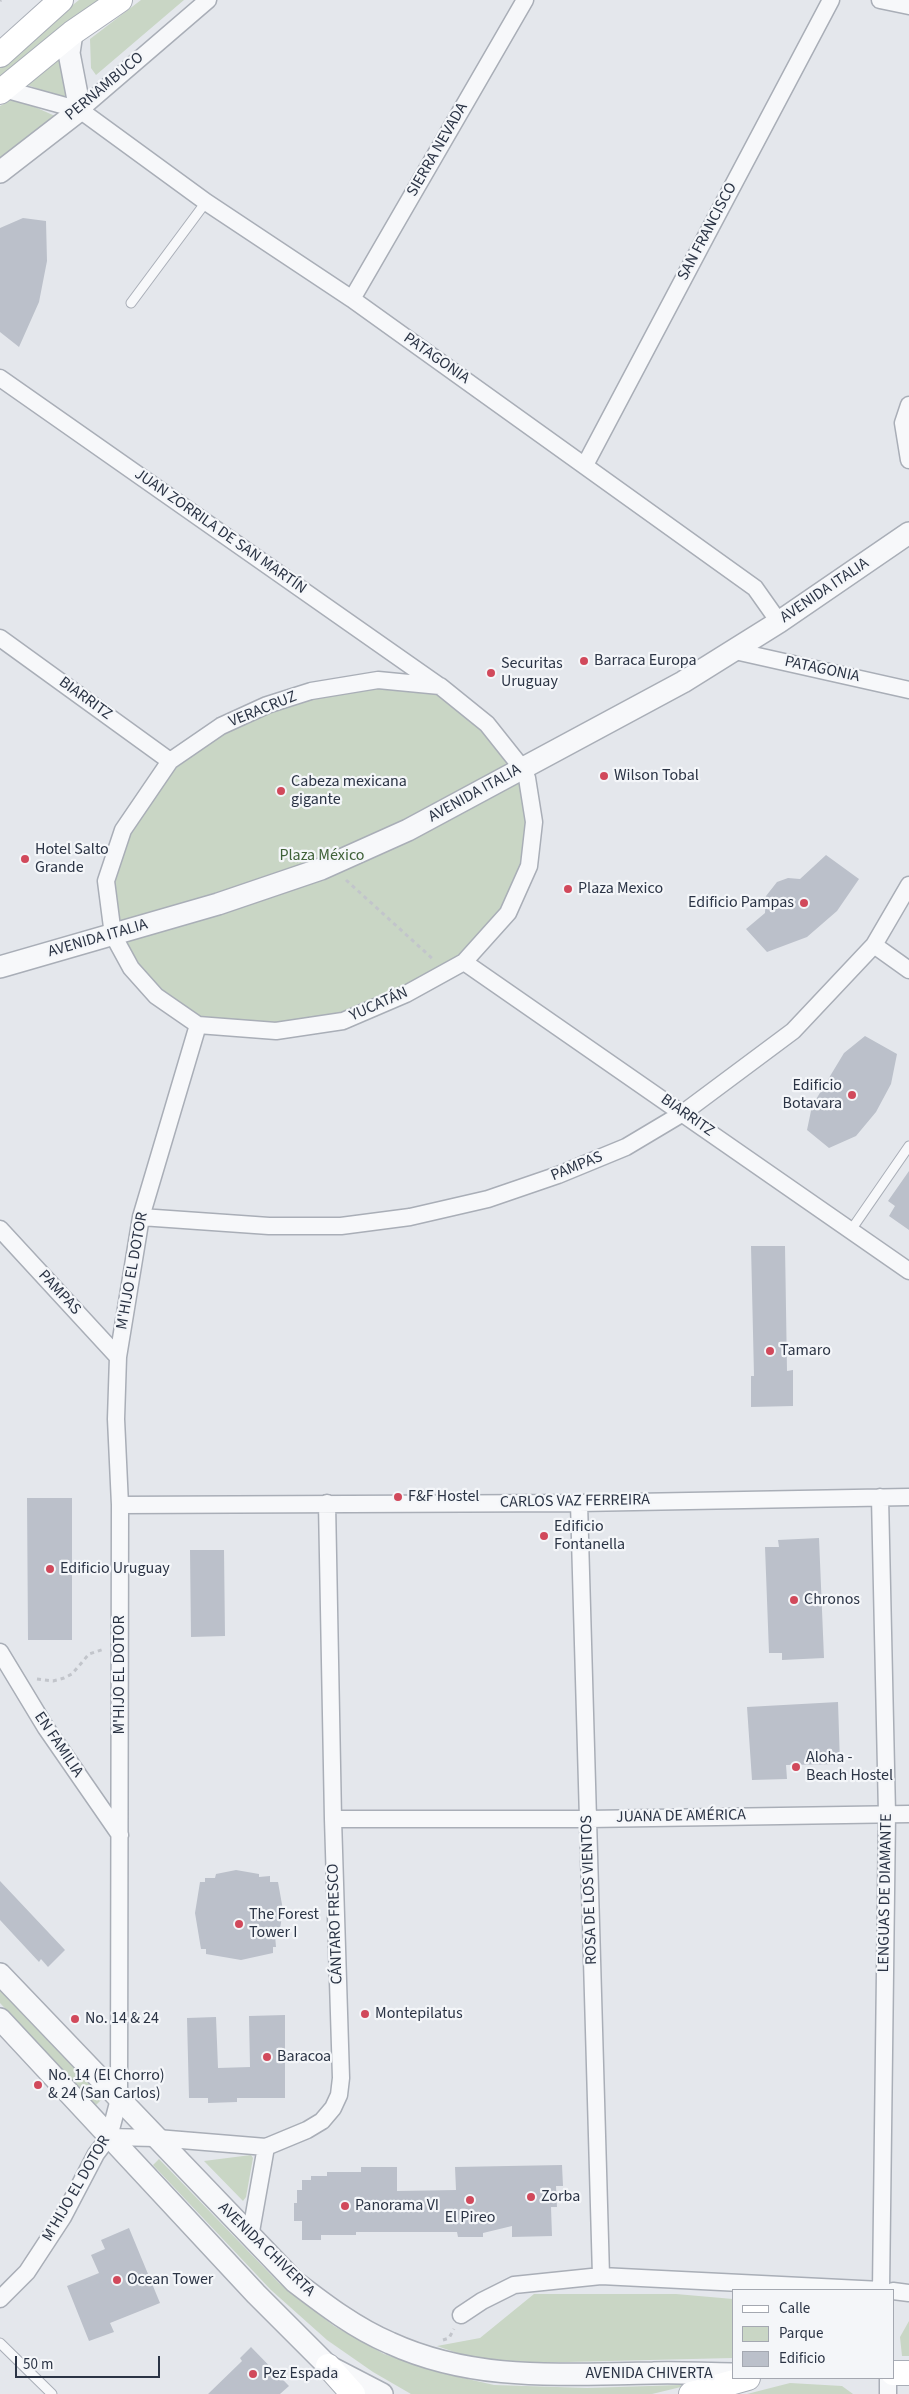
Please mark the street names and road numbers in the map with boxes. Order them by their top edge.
street label: PERNAMBUCO [62,49,148,125]
street label: SIERRA NEVADA [403,100,473,200]
street label: SAN FRANCISCO [674,180,742,284]
street label: PATAGONIA [399,329,473,389]
street label: JUAN ZORRILA DE SAN MARTÍN [130,465,310,599]
street label: AVENIDA ITALIA [777,554,873,628]
street label: PATAGONIA [783,653,861,687]
street label: BIARRITZ [55,673,115,725]
street label: VERACRUZ [226,688,300,732]
street label: AVENIDA ITALIA [425,761,525,827]
street label: AVENIDA ITALIA [46,916,150,962]
street label: YUCATÁN [347,984,411,1026]
street label: BIARRITZ [656,1091,718,1141]
street label: PAMPAS [548,1148,606,1186]
street label: M'HIJO EL DOTOR [113,1211,153,1331]
street label: PAMPAS [34,1267,84,1319]
street label: CARLOS VAZ FERREIRA [500,1491,650,1513]
street label: M'HIJO EL DOTOR [110,1615,130,1735]
street label: EN FAMILIA [29,1709,87,1781]
street label: JUANA DE AMÉRICA [616,1806,746,1828]
street label: LENGUAS DE DIAMANTE [875,1813,897,1973]
street label: ROSA DE LOS VIENTOS [578,1815,602,1965]
street label: CÁNTARO FRESCO [324,1863,348,1985]
street label: M'HIJO EL DOTOR [39,2133,115,2245]
street label: AVENIDA CHIVERTA [214,2199,318,2301]
street label: AVENIDA CHIVERTA [585,2364,713,2384]

